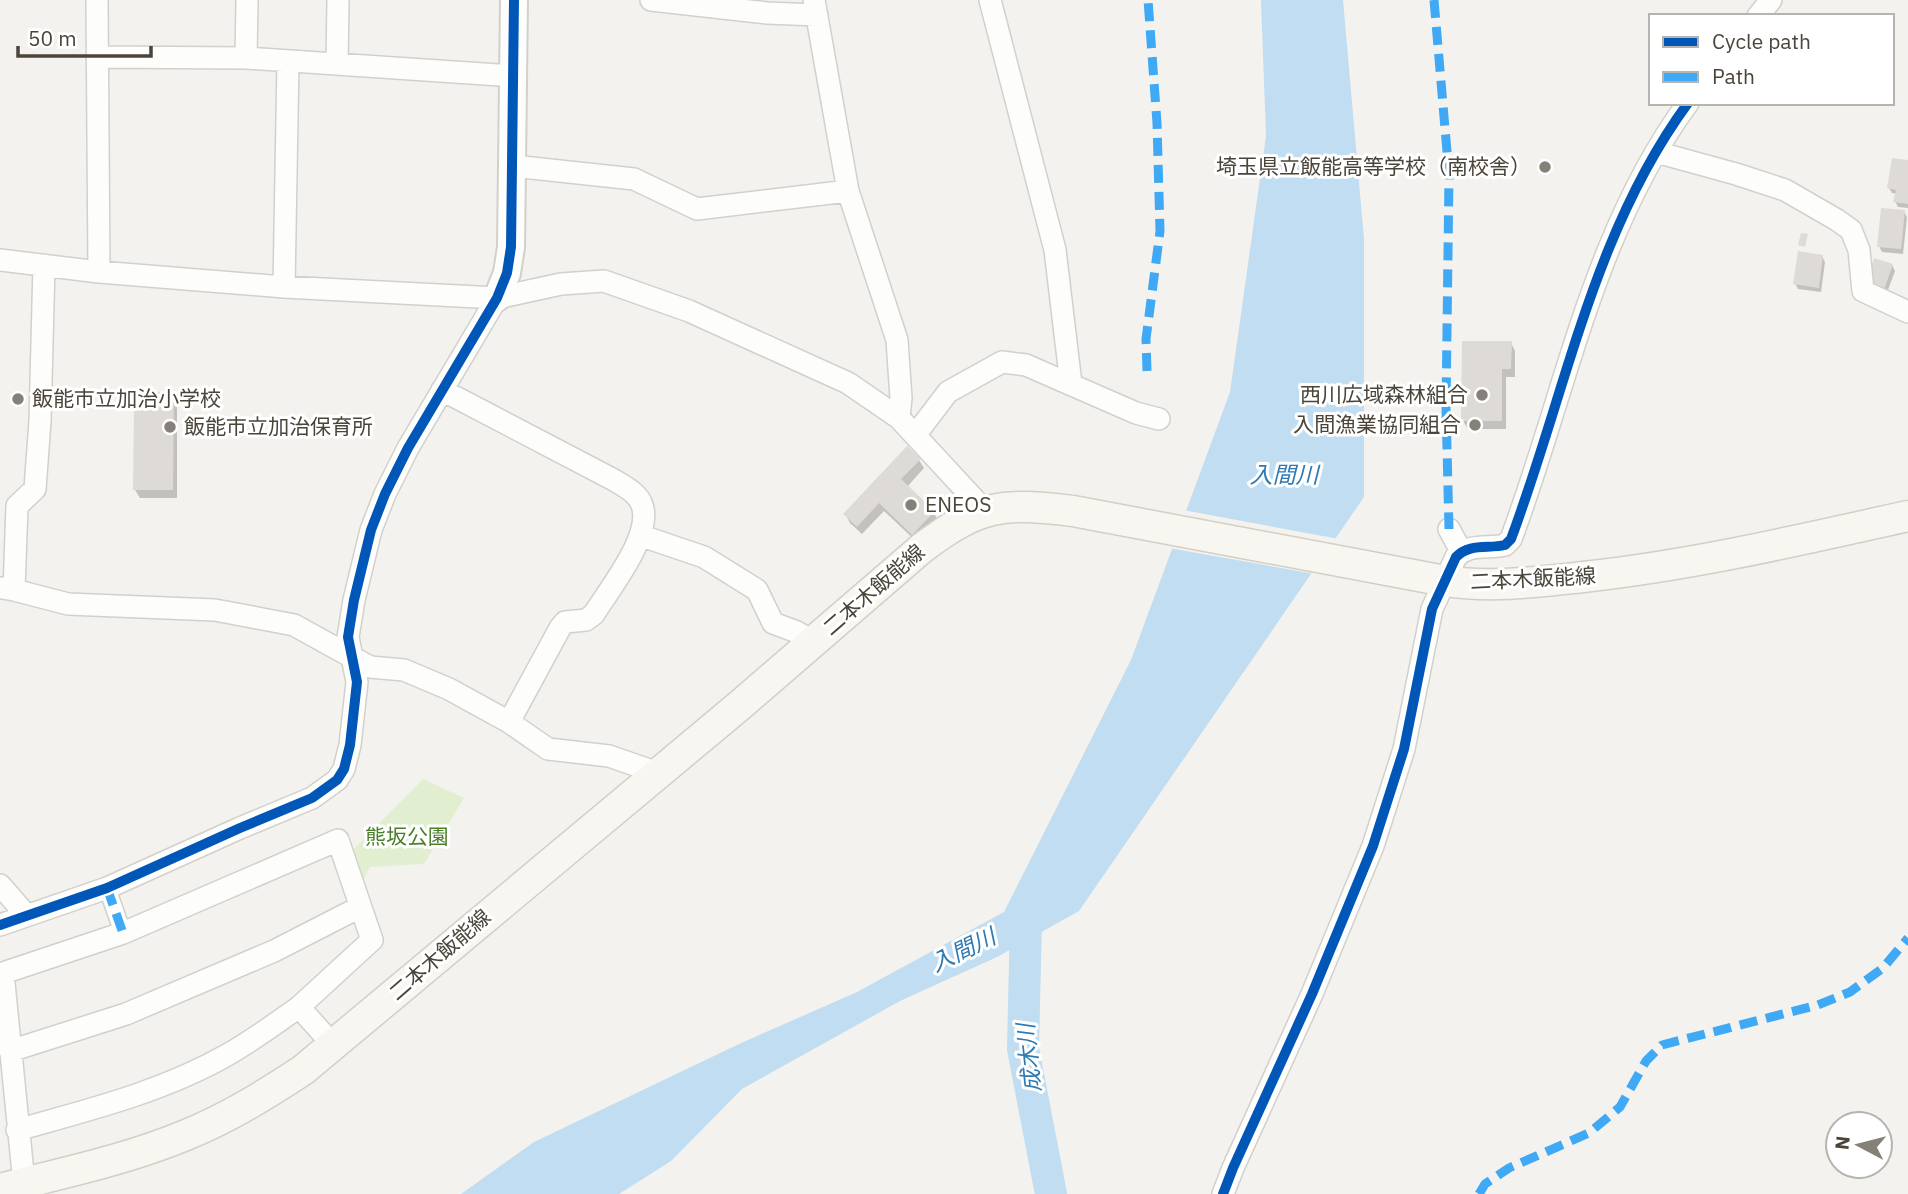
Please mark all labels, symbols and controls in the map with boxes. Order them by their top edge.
scale bar [18,14,150,58]
legend [1649,14,1894,105]
text: 50 m [28,24,77,52]
text: Cycle path [1712,27,1811,55]
text: Path [1712,62,1755,90]
place label: 埼玉県立飯能高等学校（南校舎） [1216,152,1531,180]
marker: 埼玉県立飯能高等学校（南校舎） [1537,159,1553,175]
place label: 西川広域森林組合 [1300,380,1468,408]
place label: 飯能市立加治小学校 [32,384,221,412]
marker: 西川広域森林組合 [1474,387,1490,403]
marker: 飯能市立加治小学校 [10,391,26,407]
place label: 入間漁業協同組合 [1293,410,1461,438]
place label: 飯能市立加治保育所 [184,412,373,440]
marker: 入間漁業協同組合 [1467,417,1483,433]
marker: 飯能市立加治保育所 [162,419,178,435]
water label: 入間川 [1250,459,1322,489]
place label: ENEOS [925,490,991,518]
marker: ENEOS [903,497,919,513]
street label: 二本木飯能線 [817,537,930,641]
street label: 二本木飯能線 [1469,561,1597,595]
park label: 熊坂公園 [365,822,449,850]
street label: 二本木飯能線 [383,902,496,1006]
water label: 入間川 [925,919,1003,978]
water label: 成木川 [1009,1019,1047,1094]
north arrow [1824,1110,1894,1180]
text: N [1829,1135,1855,1151]

